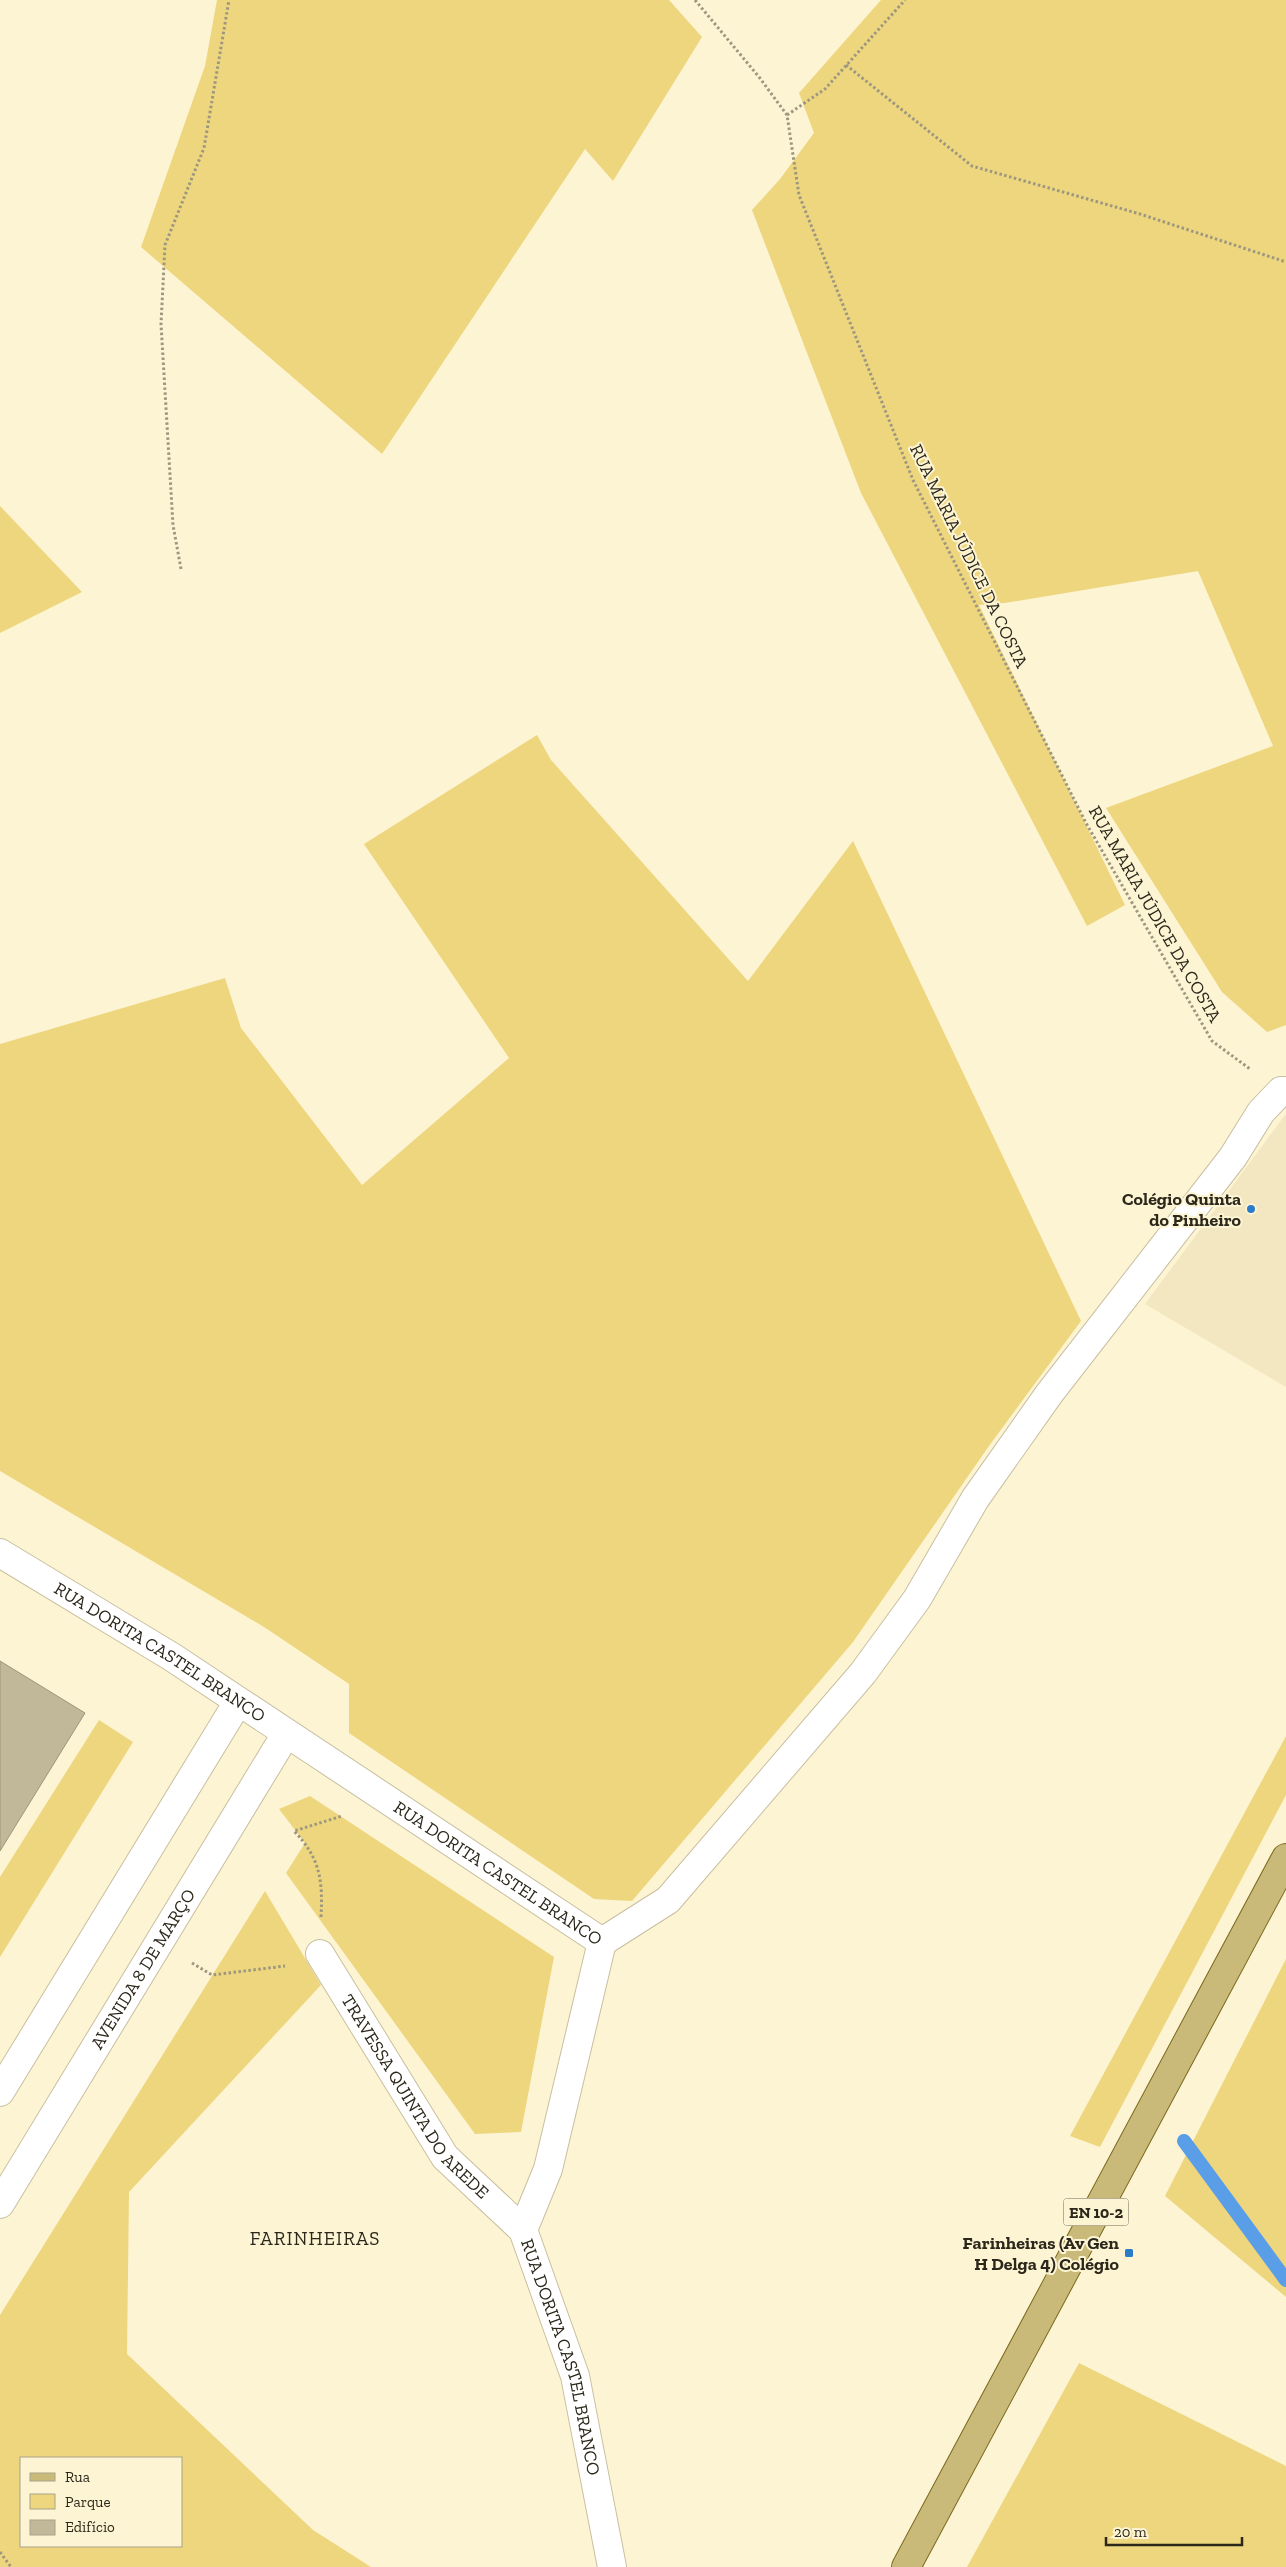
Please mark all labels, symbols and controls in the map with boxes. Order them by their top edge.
street label: RUA MARIA JÚDICE DA COSTA [905,440,1033,672]
street label: RUA MARIA JÚDICE DA COSTA [1084,802,1226,1026]
place label: Colégio Quinta do Pinheiro [1122,1188,1242,1231]
marker: Colégio Quinta do Pinheiro [1245,1203,1257,1215]
street label: RUA DORITA CASTEL BRANCO [50,1577,270,1727]
street label: RUA DORITA CASTEL BRANCO [389,1796,606,1950]
street label: AVENIDA 8 DE MARÇO [86,1885,200,2053]
street label: TRAVESSA QUINTA DO AREDE [337,1990,494,2203]
road number: EN 10-2 [1064,2198,1128,2226]
district label: FARINHEIRAS [250,2227,380,2250]
place label: Farinheiras (Av Gen H Delga 4) Colégio [963,2232,1120,2275]
street label: RUA DORITA CASTEL BRANCO [516,2236,605,2477]
marker: Farinheiras (Av Gen H Delga 4) Colégio [1123,2247,1135,2259]
legend [20,2457,182,2547]
text: Rua [65,2468,90,2486]
text: Parque [65,2493,111,2511]
scale bar [1106,2514,1242,2546]
text: Edifício [65,2518,115,2536]
text: 20 m [1114,2523,1147,2541]

